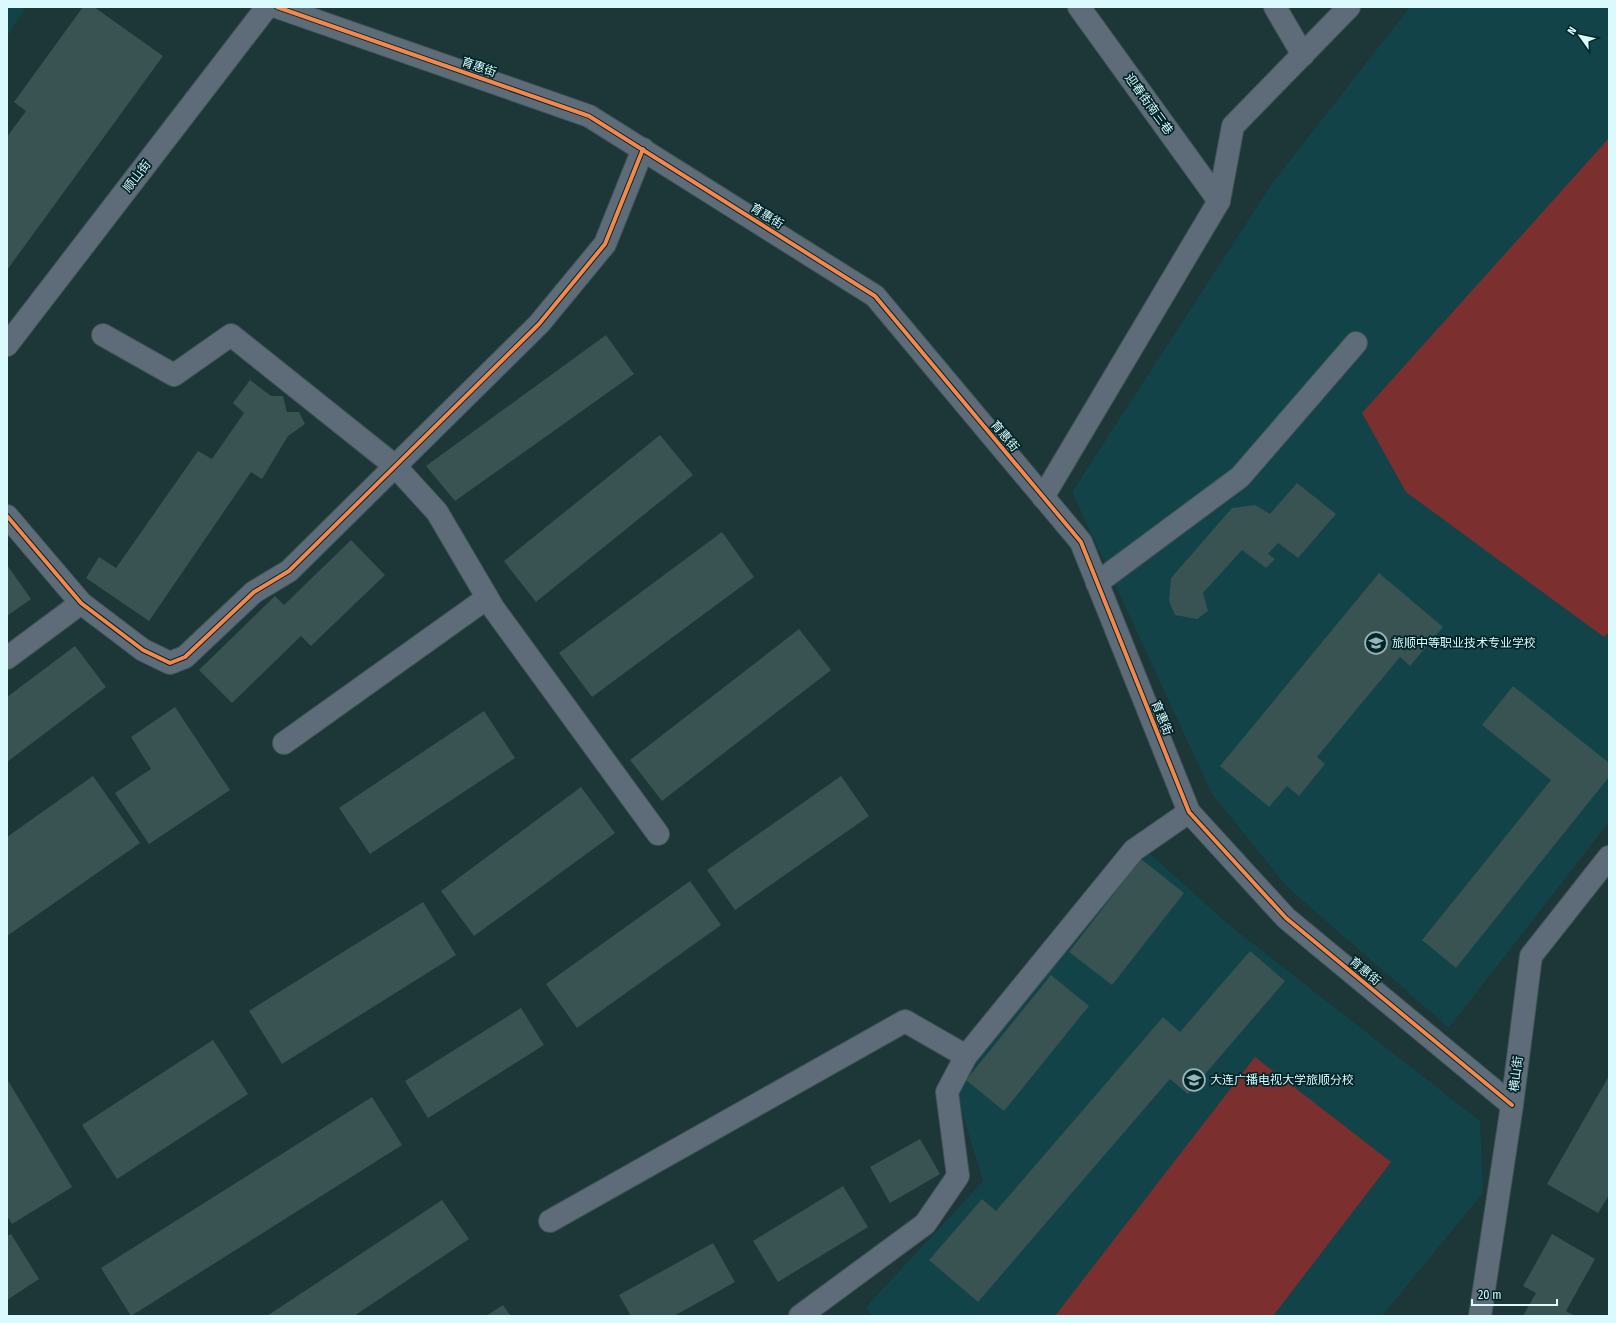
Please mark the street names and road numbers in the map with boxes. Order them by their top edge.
street label: 育惠街 [460,55,498,79]
street label: 迎春街南三巷 [1122,71,1176,137]
street label: 顺山街 [120,158,154,194]
street label: 育惠街 [748,201,786,231]
street label: 育惠街 [988,418,1022,454]
street label: 育惠街 [1149,699,1175,737]
street label: 育惠街 [1347,954,1383,988]
street label: 横山街 [1507,1055,1525,1093]

